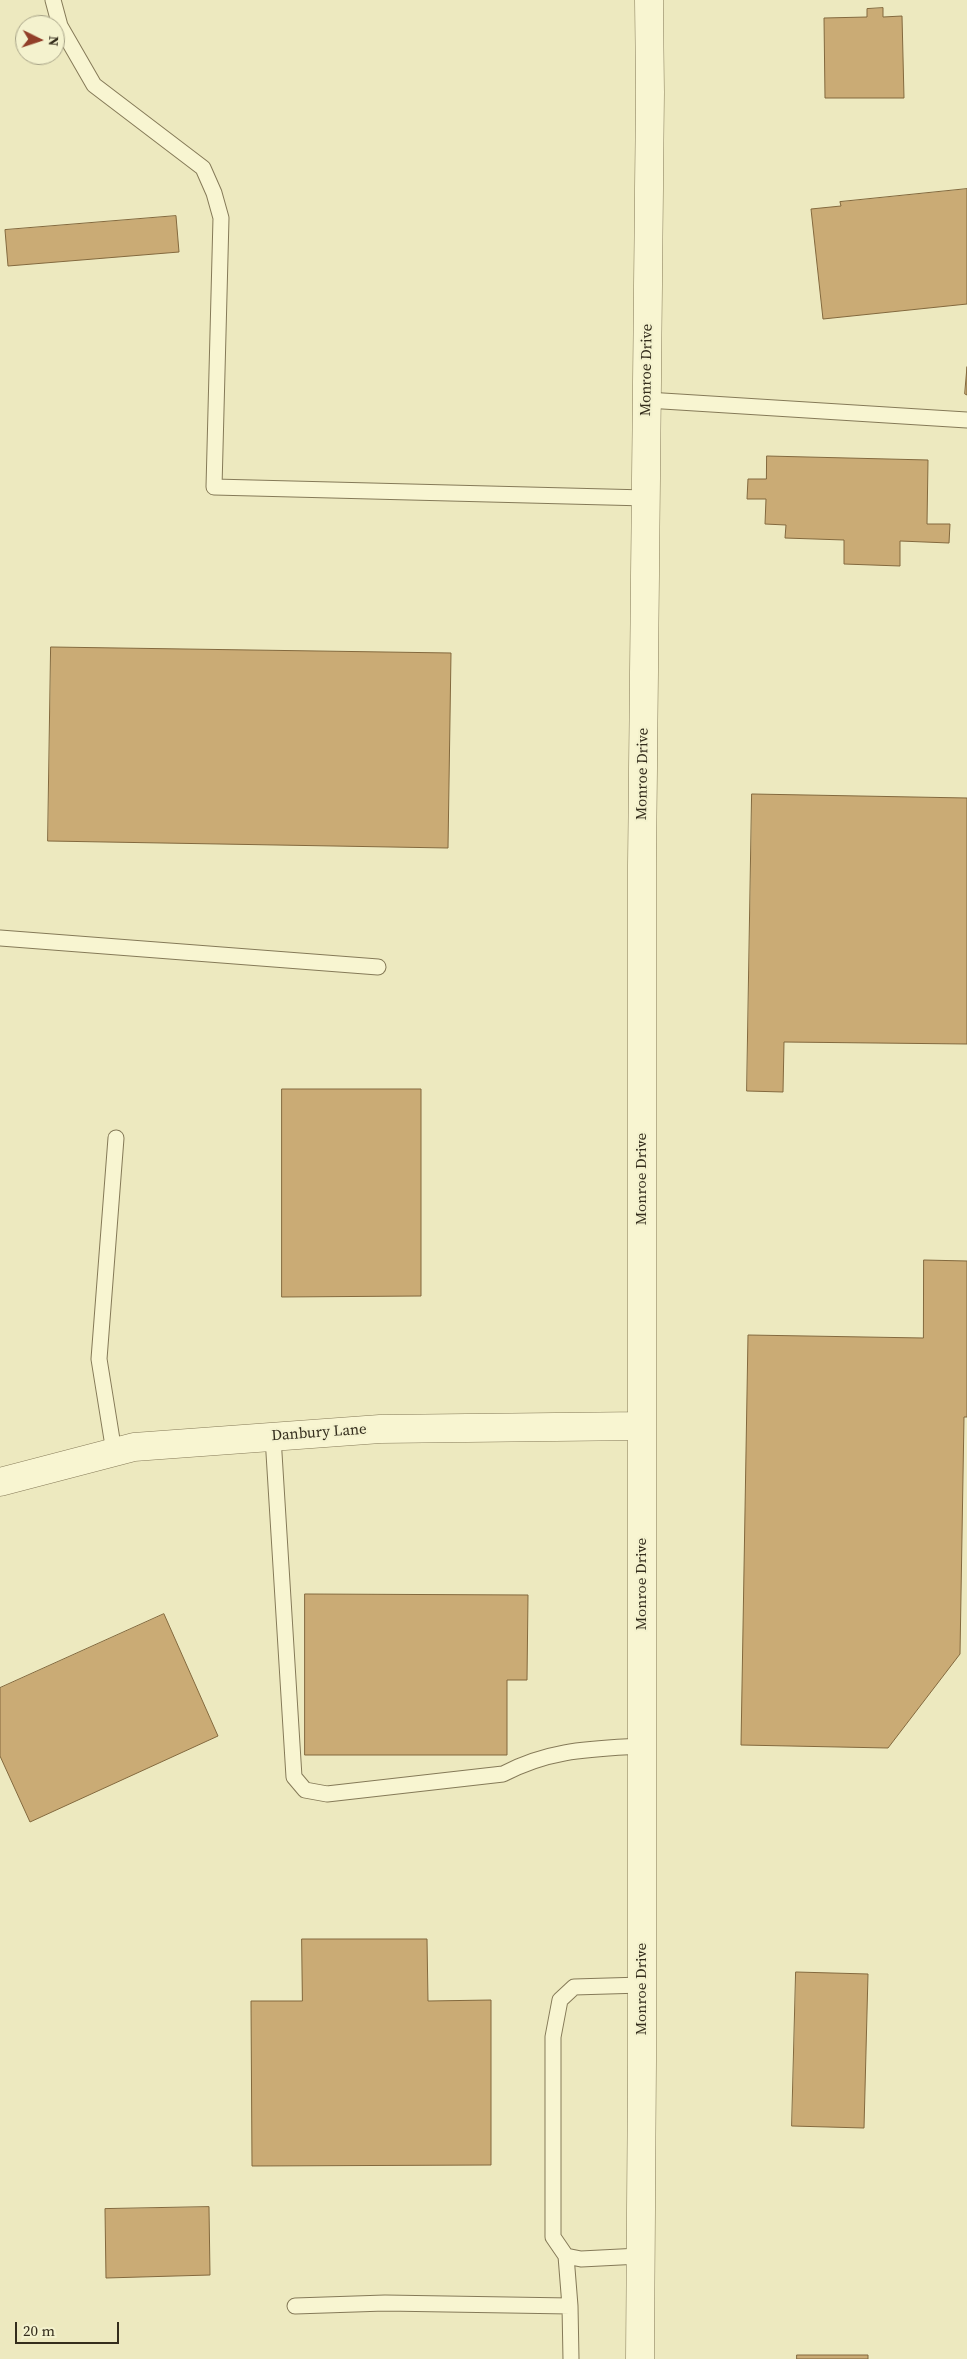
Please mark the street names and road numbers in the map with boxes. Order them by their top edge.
street label: Monroe Drive [637,324,657,416]
street label: Monroe Drive [633,728,653,820]
street label: Monroe Drive [633,1133,651,1225]
street label: Danbury Lane [271,1421,367,1445]
street label: Monroe Drive [633,1538,651,1630]
street label: Monroe Drive [633,1943,651,2035]

